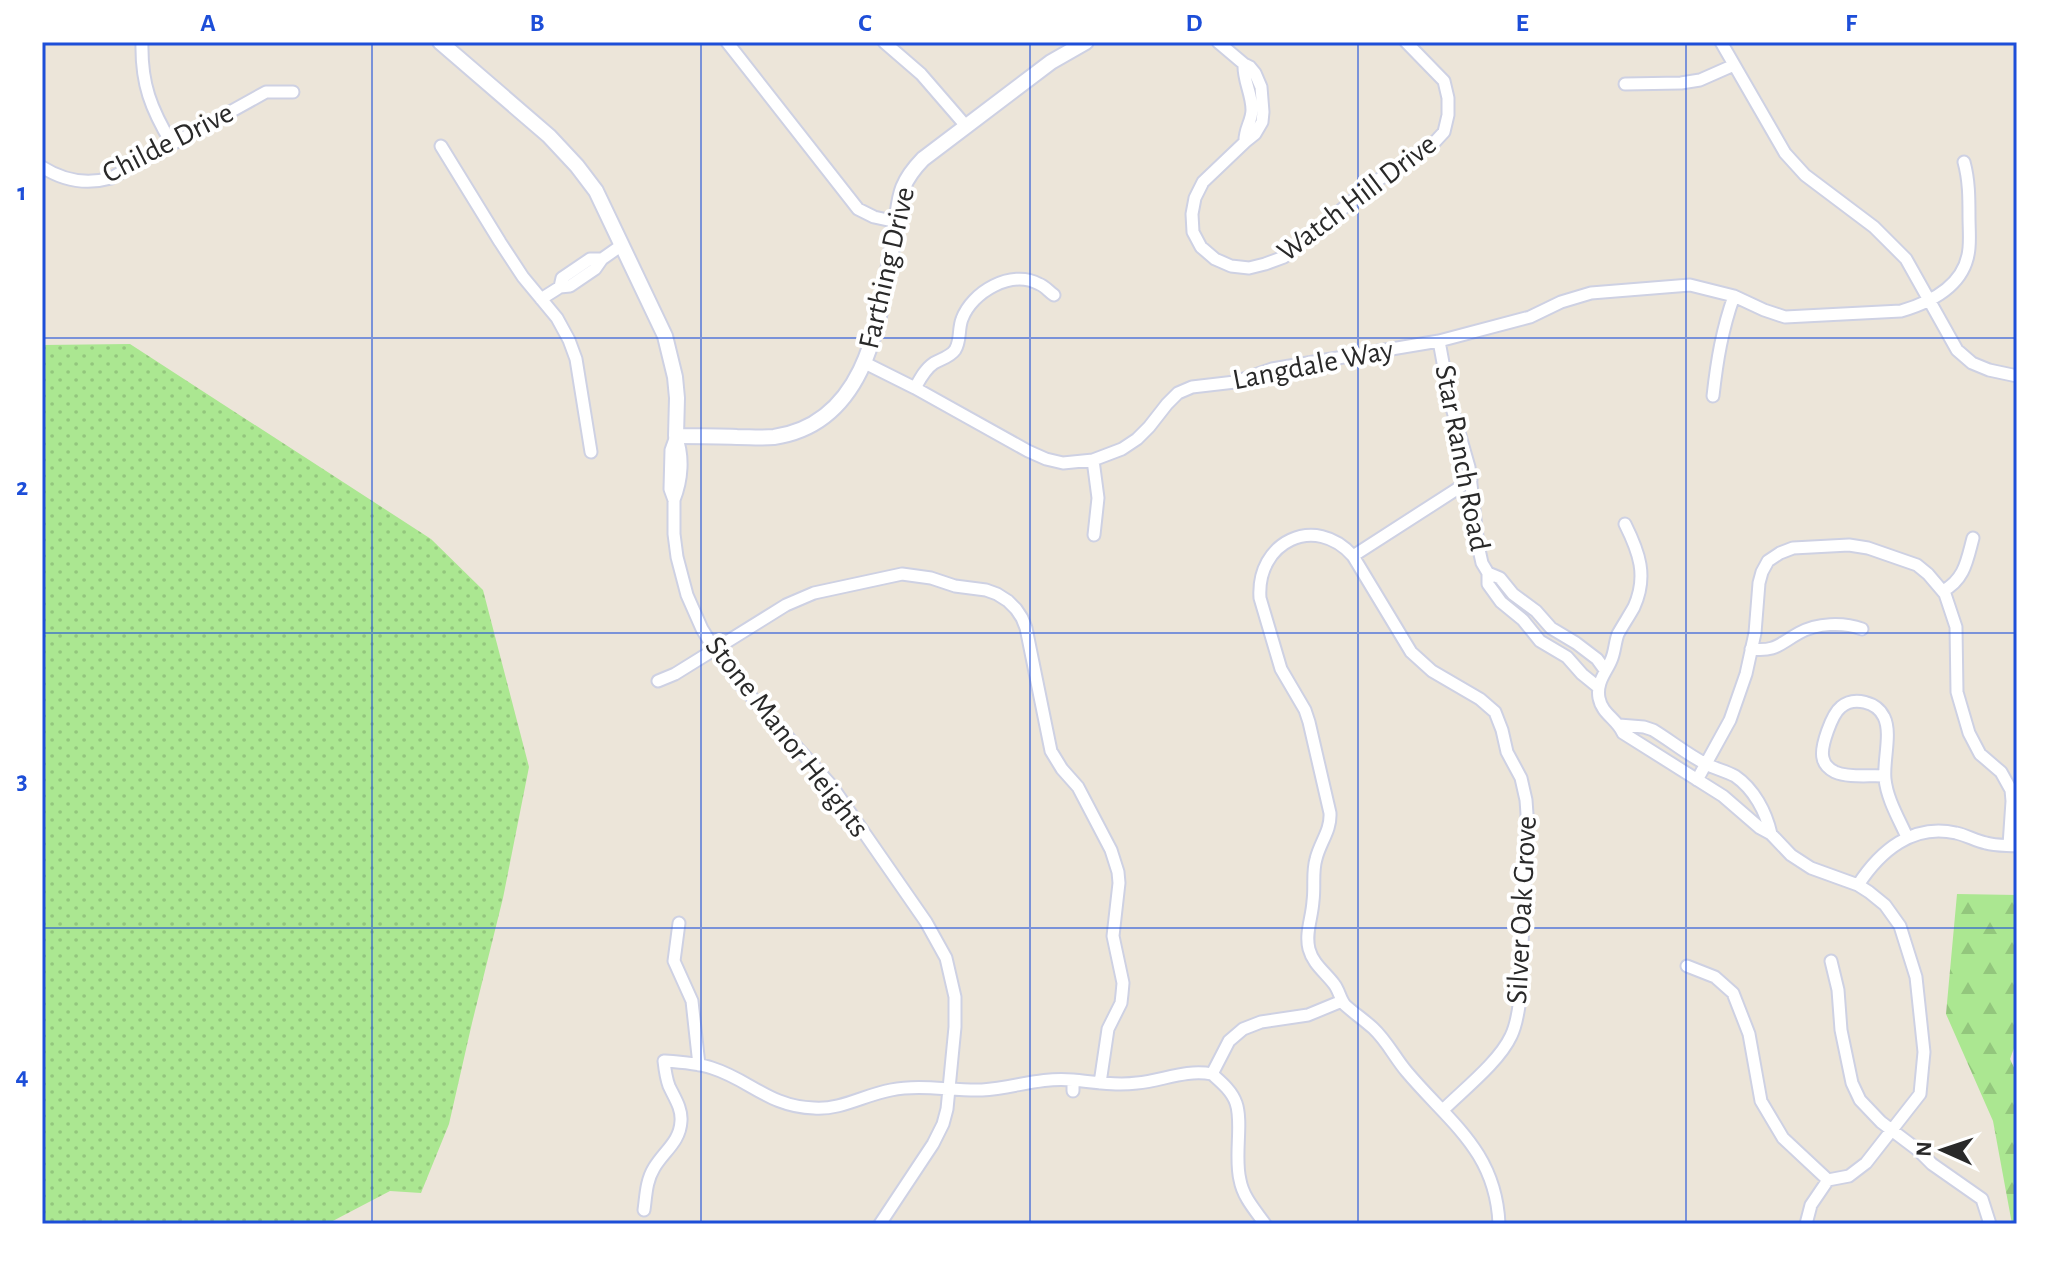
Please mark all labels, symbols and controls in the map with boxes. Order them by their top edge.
text: A [200,10,216,36]
text: B [529,10,545,36]
text: C [858,10,872,36]
text: D [1185,10,1203,36]
text: E [1515,10,1529,36]
text: F [1845,10,1858,36]
street label: Childe Drive [98,97,238,189]
street label: Watch Hill Drive [1272,129,1442,267]
text: 1 [17,179,27,205]
street label: Farthing Drive [854,184,920,352]
street label: Langdale Way [1230,335,1396,395]
street label: Star Ranch Road [1429,362,1495,554]
text: 2 [16,474,28,500]
street label: Stone Manor Heights [700,631,874,843]
text: 3 [16,768,28,794]
street label: Silver Oak Grove [1502,815,1542,1005]
text: 4 [15,1063,29,1089]
north arrow [1903,1110,1983,1190]
text: N [1913,1141,1935,1157]

